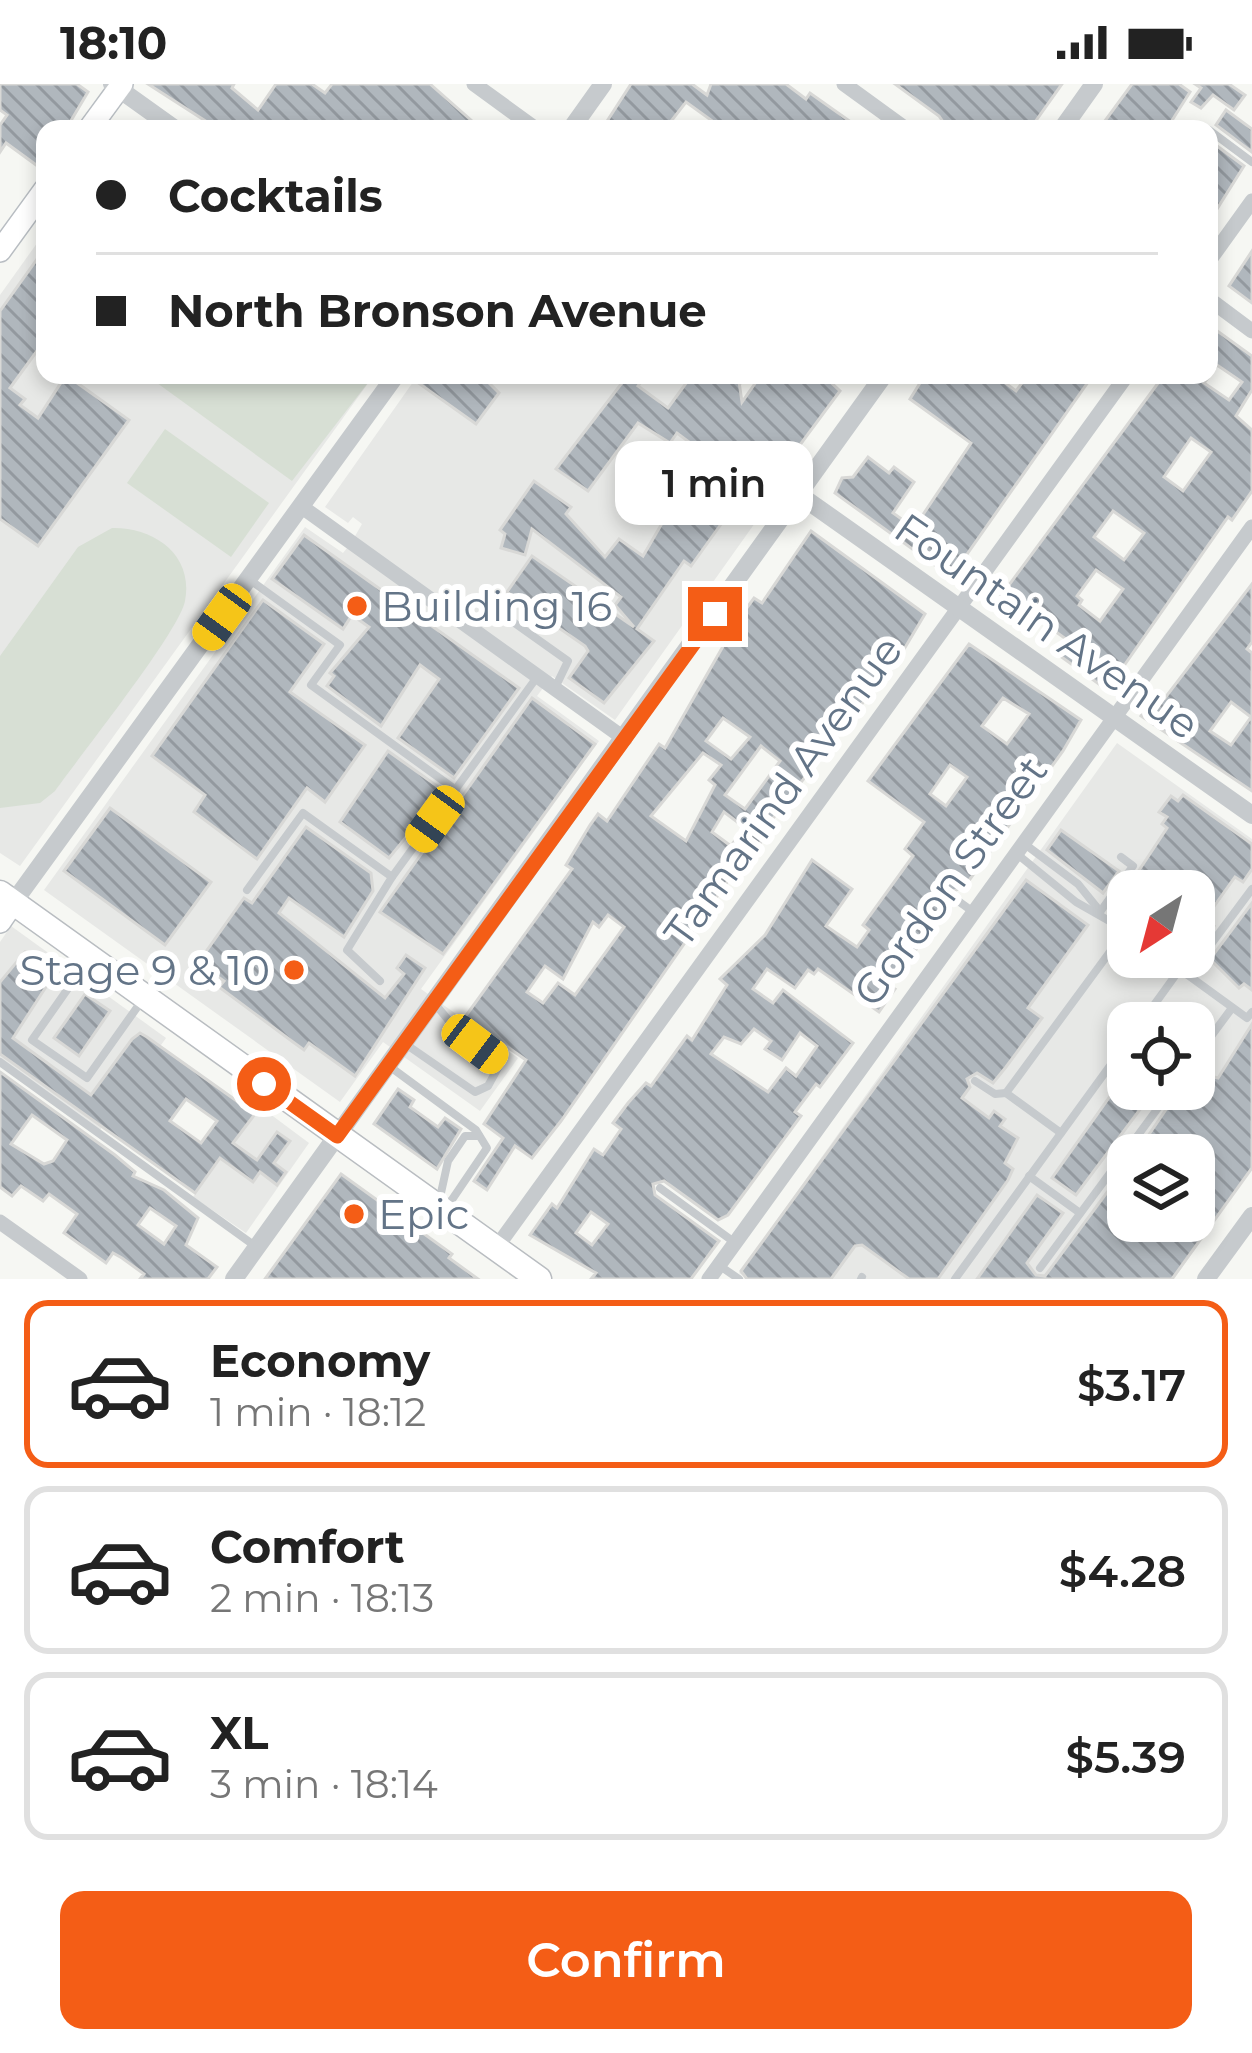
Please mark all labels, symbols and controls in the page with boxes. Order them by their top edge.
text: 18:10 [60,15,167,70]
text: Cocktails [168,168,383,223]
text: North Bronson Avenue [168,283,707,338]
callout: 1 min [616,440,814,524]
text: 1 min [662,459,766,507]
street label: Fountain Avenue [885,502,1209,750]
car [186,577,258,657]
place label: Building 16 [381,580,612,632]
route end [688,587,742,641]
marker: Building 16 [344,593,370,619]
street label: Tamarind Avenue [653,626,913,956]
street label: Gordon Street [842,746,1058,1016]
car [399,779,471,859]
north arrow [1107,870,1215,978]
map controls [1107,870,1215,1242]
place label: Stage 9 & 10 [19,944,270,996]
marker: Stage 9 & 10 [281,957,307,983]
button: locate [1107,1002,1215,1110]
car [435,1008,515,1080]
route start [237,1057,291,1111]
button: layers [1107,1134,1215,1242]
place label: Epic [378,1188,470,1240]
marker: Epic [341,1201,367,1227]
icon: car [66,1330,174,1438]
text: Economy [210,1333,430,1388]
text: $3.17 [1077,1357,1186,1412]
text: 1 min · 18:12 [210,1388,426,1436]
icon: car [66,1516,174,1624]
text: Comfort [210,1519,405,1574]
text: $4.28 [1059,1543,1186,1598]
text: 2 min · 18:13 [210,1574,434,1622]
icon: car [66,1702,174,1810]
text: XL [210,1705,268,1760]
text: $5.39 [1066,1729,1186,1784]
text: 3 min · 18:14 [210,1760,438,1808]
button: Confirm [60,1891,1192,2029]

